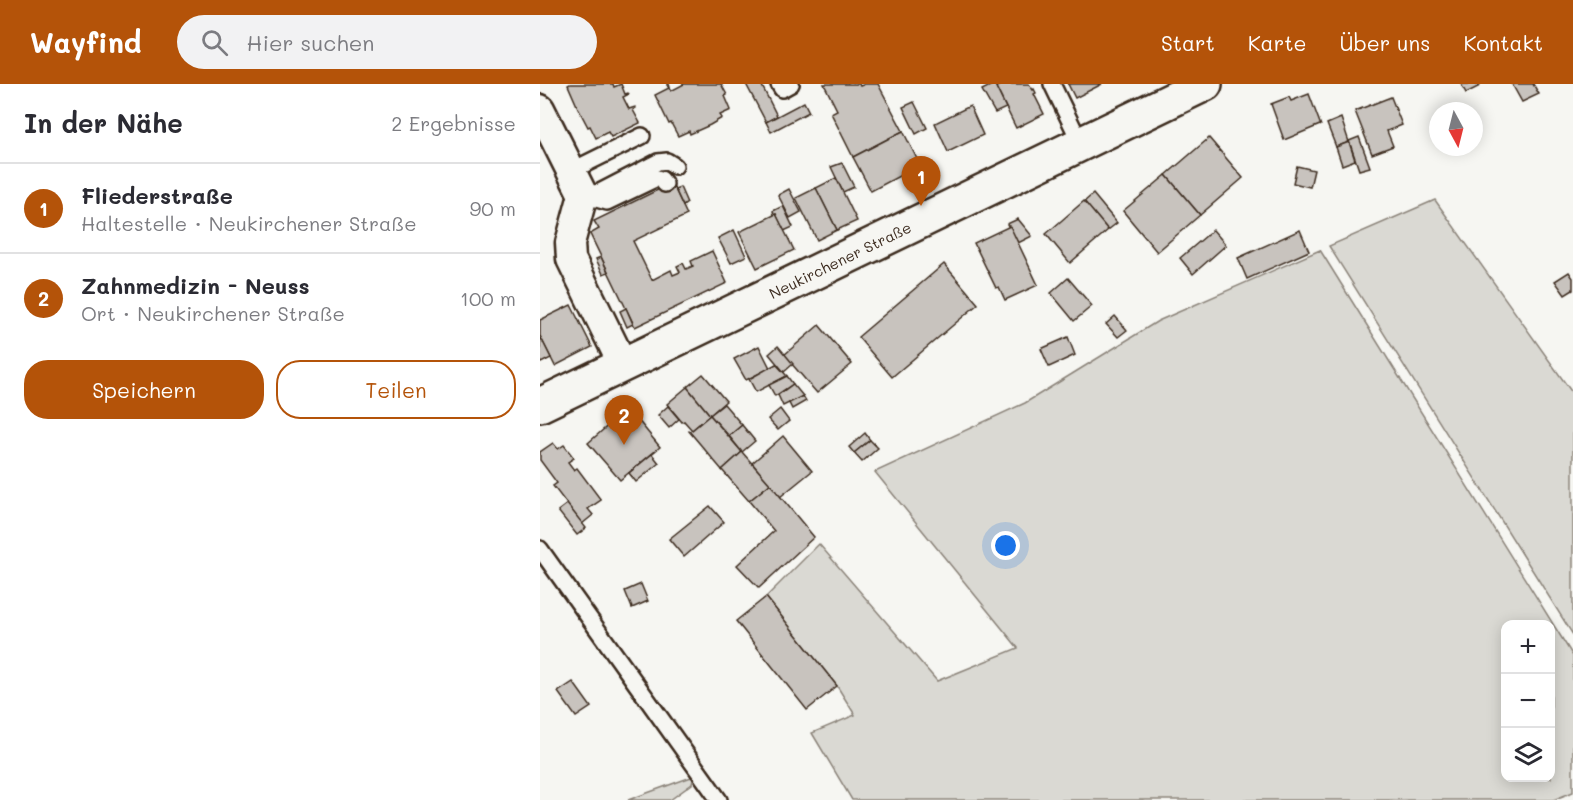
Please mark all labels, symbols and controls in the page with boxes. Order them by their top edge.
search box [177,15,597,69]
text: Wayfind [30,24,141,60]
icon: search [198,26,231,59]
text: Hier suchen [246,28,374,57]
text: Start [1161,29,1215,56]
text: Karte [1248,29,1306,56]
text: Über uns [1339,29,1430,56]
text: Kontakt [1463,29,1543,56]
north arrow [1429,102,1483,156]
text: In der Nähe [24,106,183,140]
text: 2 Ergebnisse [391,110,516,136]
pin: 1 [902,156,940,206]
text: Fliederstraße [81,181,233,210]
text: 1 [39,195,48,221]
text: 90 m [470,195,516,221]
text: Haltestelle · Neukirchener Straße [81,210,417,236]
street label: Neukirchener Straße [766,217,914,303]
text: Zahnmedizin - Neuss [81,271,310,300]
text: 2 [38,285,49,311]
text: 100 m [460,285,516,311]
text: Ort · Neukirchener Straße [81,300,345,326]
button: Speichern [24,360,264,419]
button: Teilen [276,360,516,419]
pin: 2 [604,396,644,445]
your location [991,531,1020,560]
map controls [1501,620,1555,782]
button: + [1501,620,1555,674]
button: − [1501,674,1555,728]
button: layers [1501,728,1555,782]

